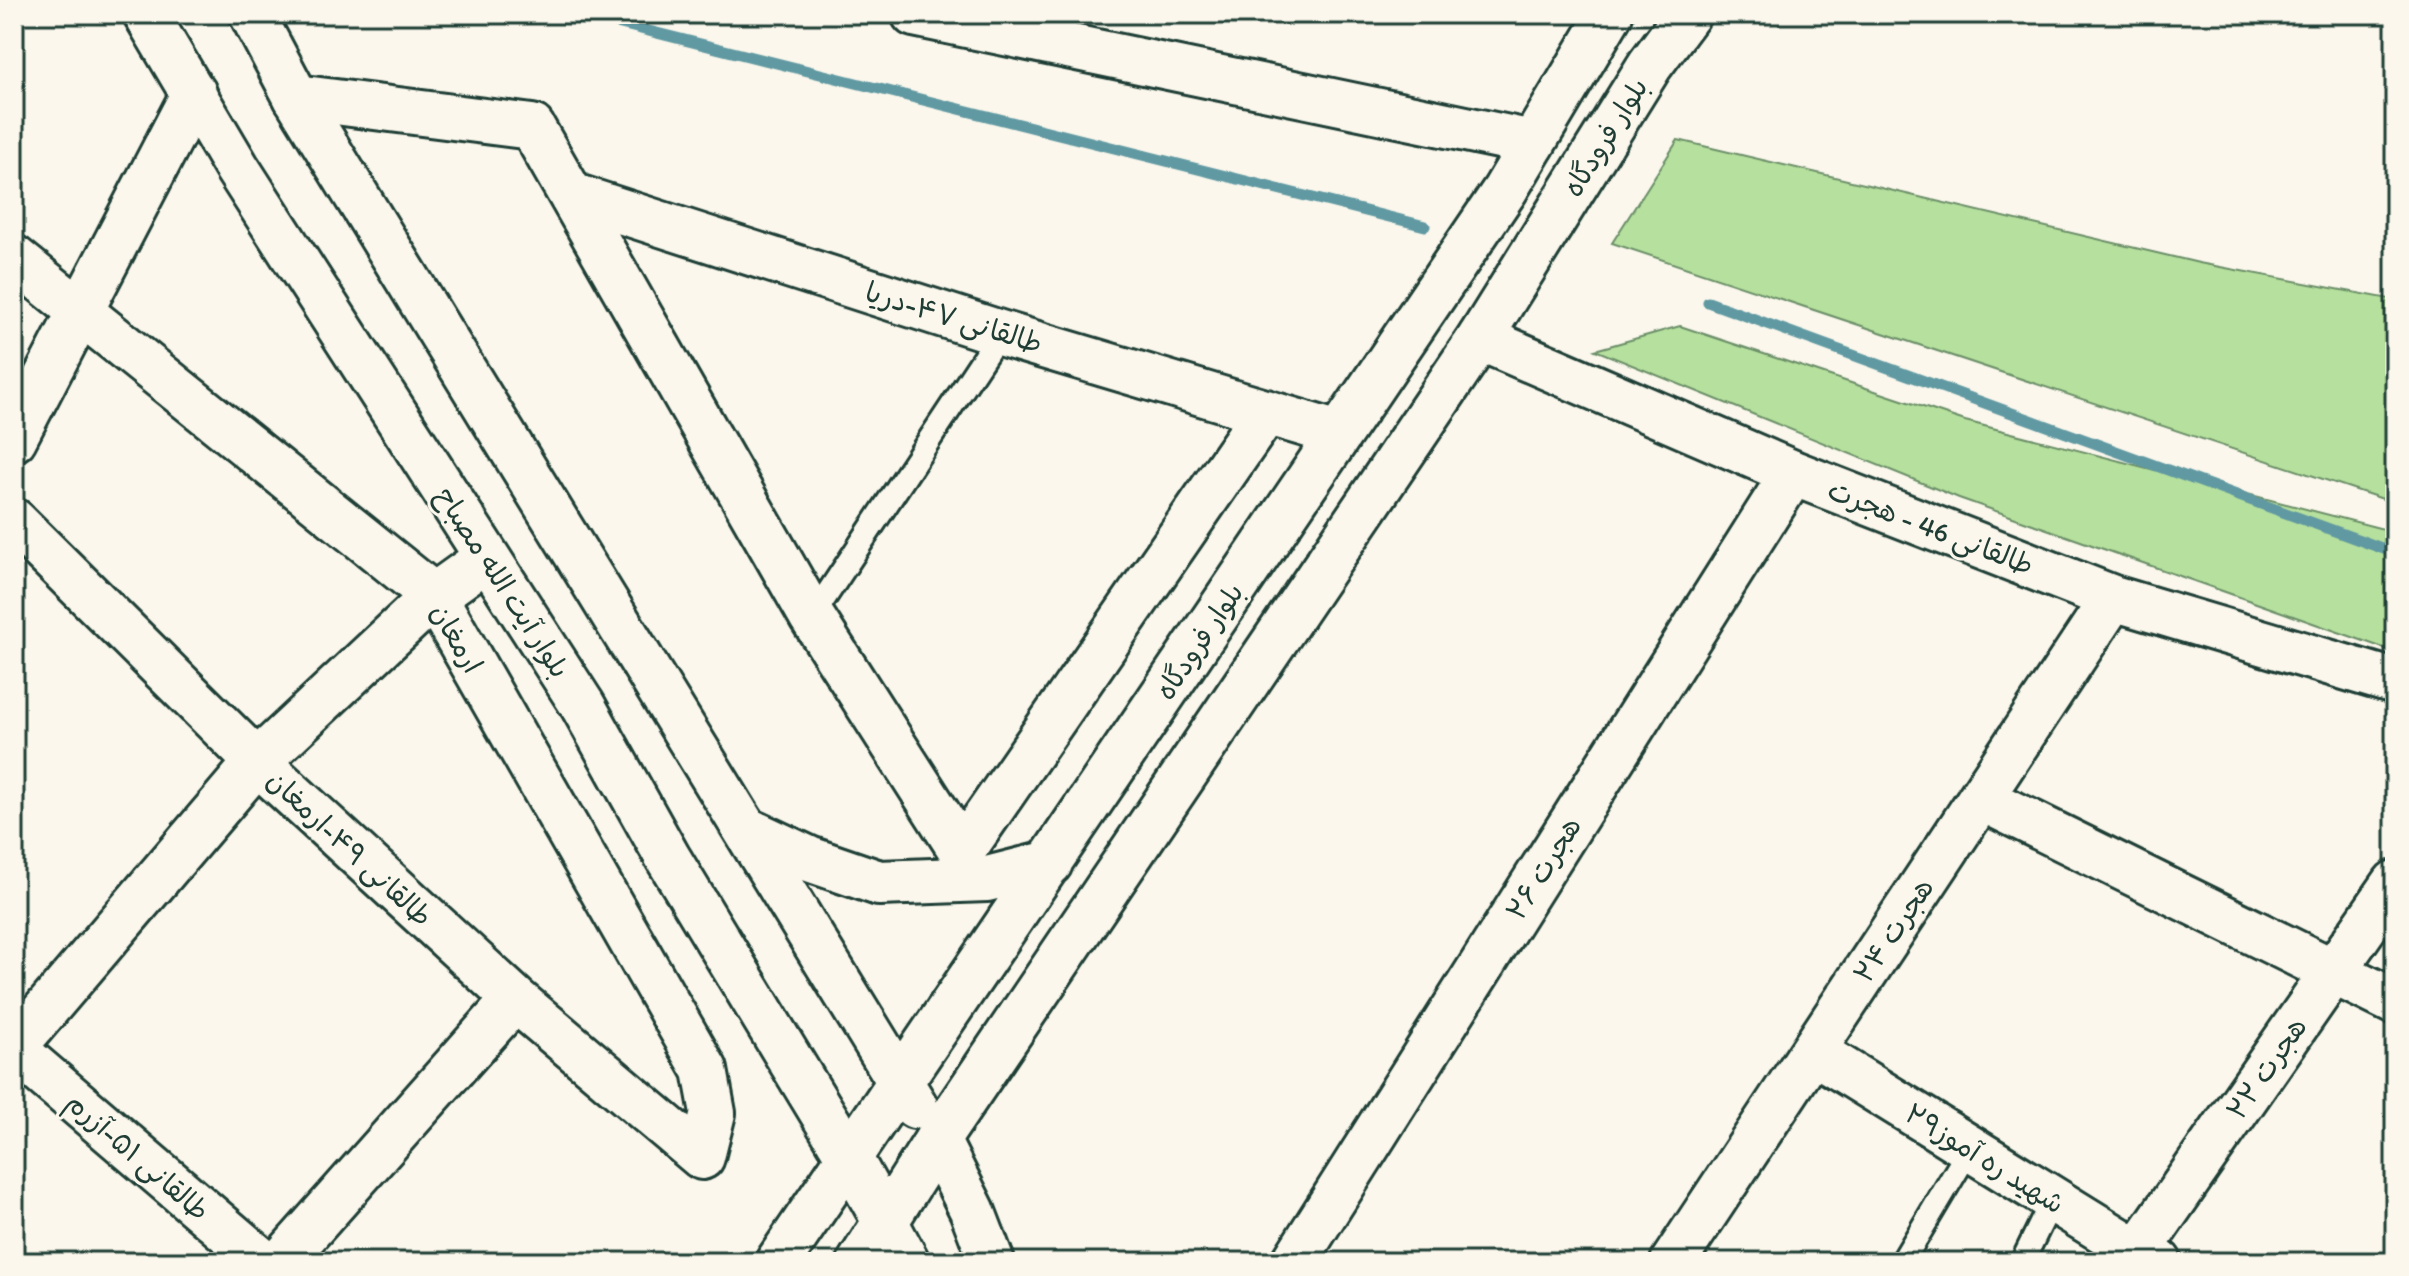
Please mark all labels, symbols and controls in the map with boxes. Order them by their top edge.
street label: بلوار فرودگاه [1555,71,1656,203]
street label: طالقانی ۴۷-دریا [861,274,1047,361]
street label: طالقانی 46 - هجرت [1823,472,2039,583]
street label: بلوار آیت الله مصباح [427,480,577,685]
street label: بلوار فرودگاه [1148,576,1251,706]
street label: ارمغان [424,597,490,679]
street label: طالقانی ۴۹-ارمغان [259,763,440,934]
street label: هجرت ۲۶ [1498,810,1588,926]
street label: هجرت ۲۴ [1846,871,1940,989]
street label: هجرت ۲۲ [2219,1010,2313,1126]
street label: طالقانی ۵۱-آزرم [56,1085,217,1231]
street label: شهید ره آموز۲۹ [1899,1096,2071,1220]

